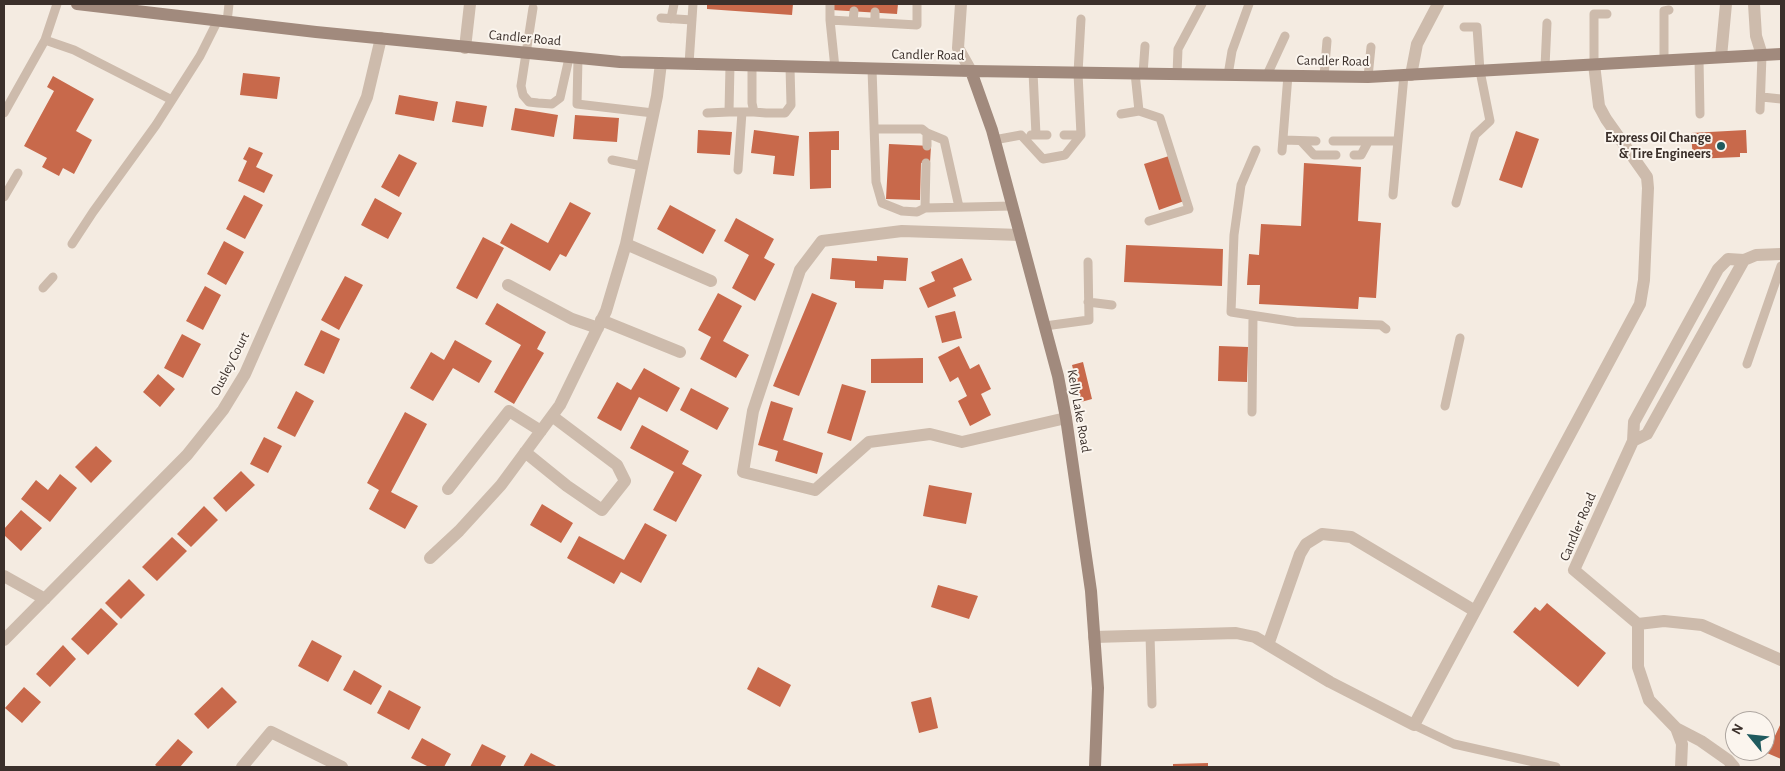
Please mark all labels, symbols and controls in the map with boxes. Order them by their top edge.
street label: Candler Road [488,26,562,50]
street label: Candler Road [892,46,964,64]
street label: Candler Road [1297,52,1369,70]
place label: Express Oil Change & Tire Engineers [1605,130,1711,162]
marker: Express Oil Change & Tire Engineers [1715,140,1727,152]
street label: Ousley Court [207,329,253,399]
street label: Kelly Lake Road [1063,368,1095,454]
street label: Candler Road [1556,490,1600,564]
north arrow [1725,711,1775,761]
text: N [1729,722,1746,737]

